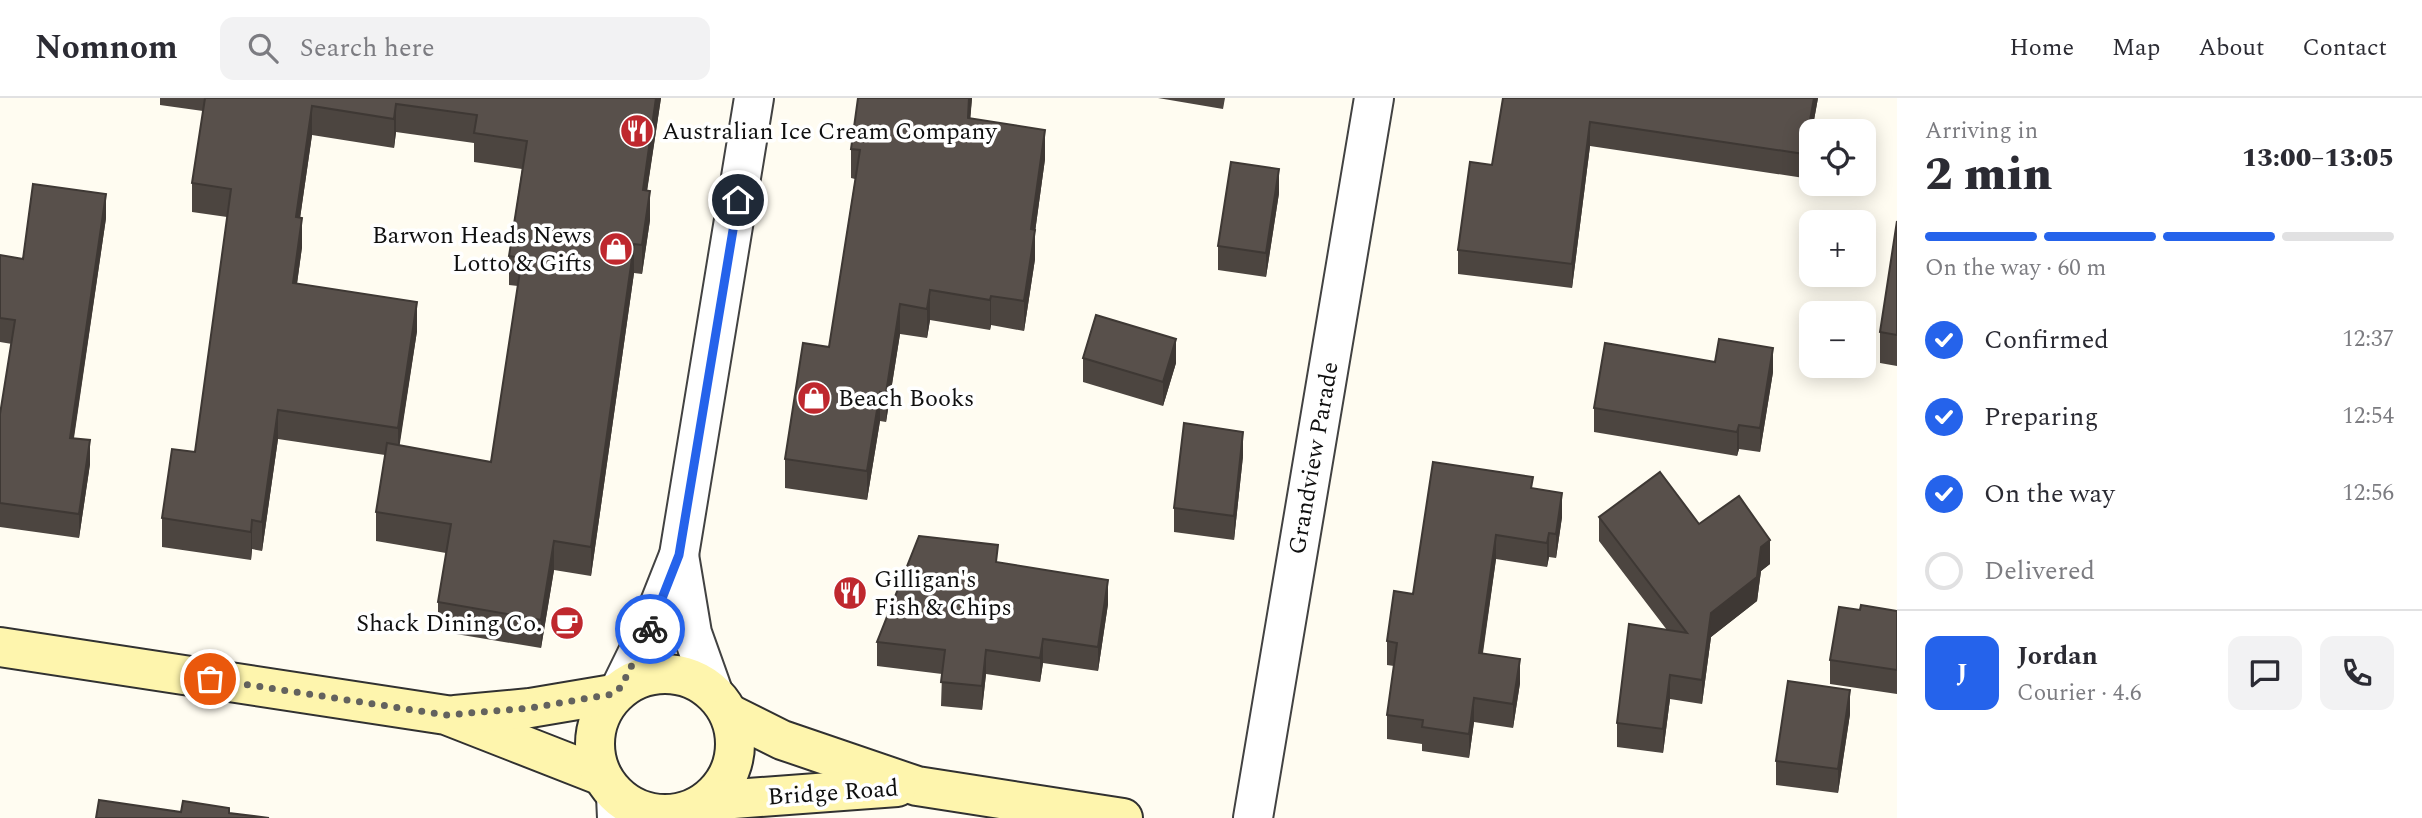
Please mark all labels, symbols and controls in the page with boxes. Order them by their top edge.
search box [220,17,710,80]
text: Nomnom [35,23,178,73]
text: Search here [300,28,435,68]
icon: search [244,29,282,67]
text: Home [2009,30,2074,66]
text: Map [2112,30,2160,66]
text: About [2198,30,2264,66]
text: Contact [2302,30,2387,66]
restaurant icon: Australian Ice Cream Company [618,112,656,150]
place label: Australian Ice Cream Company [662,114,998,150]
text: Arriving in [1925,114,2038,149]
map controls [1799,119,1876,378]
button: locate [1799,119,1876,196]
text: 13:00–13:05 [2242,138,2394,178]
text: 2 min [1925,140,2052,210]
pin [708,170,768,230]
icon: home [719,181,757,219]
button: + [1799,210,1876,287]
place label: Barwon Heads News Lotto & Gifts [372,218,592,282]
shop icon: Barwon Heads News Lotto & Gifts [597,230,635,268]
text: On the way · 60 m [1925,251,2106,286]
button: − [1799,301,1876,378]
text: Confirmed [1984,320,2109,360]
icon: check [1925,321,1963,359]
text: 12:37 [2342,322,2394,357]
street label: Grandview Parade [1279,359,1349,557]
shop icon: Beach Books [795,379,833,417]
place label: Beach Books [838,381,974,417]
text: Preparing [1984,397,2098,437]
icon: check [1925,398,1963,436]
text: 12:54 [2342,399,2394,434]
text: On the way [1984,474,2115,514]
icon: check [1925,475,1963,513]
text: 12:56 [2342,476,2394,511]
text: Delivered [1984,551,2095,591]
place label: Gilligan's Fish & Chips [874,562,1012,626]
restaurant icon: Gilligan's Fish & Chips [831,574,869,612]
courier [615,594,685,664]
cafe icon: Shack Dining Co. [548,604,586,642]
place label: Shack Dining Co. [356,606,542,642]
icon: bike [631,610,669,648]
text: Jordan [2017,636,2098,676]
button: chat [2228,636,2302,710]
button: phone [2320,636,2394,710]
pin [180,649,240,709]
text: J [1956,653,1968,693]
icon: bag [191,660,229,698]
text: Courier · 4.6 [2017,676,2142,711]
street label: Bridge Road [767,770,900,816]

